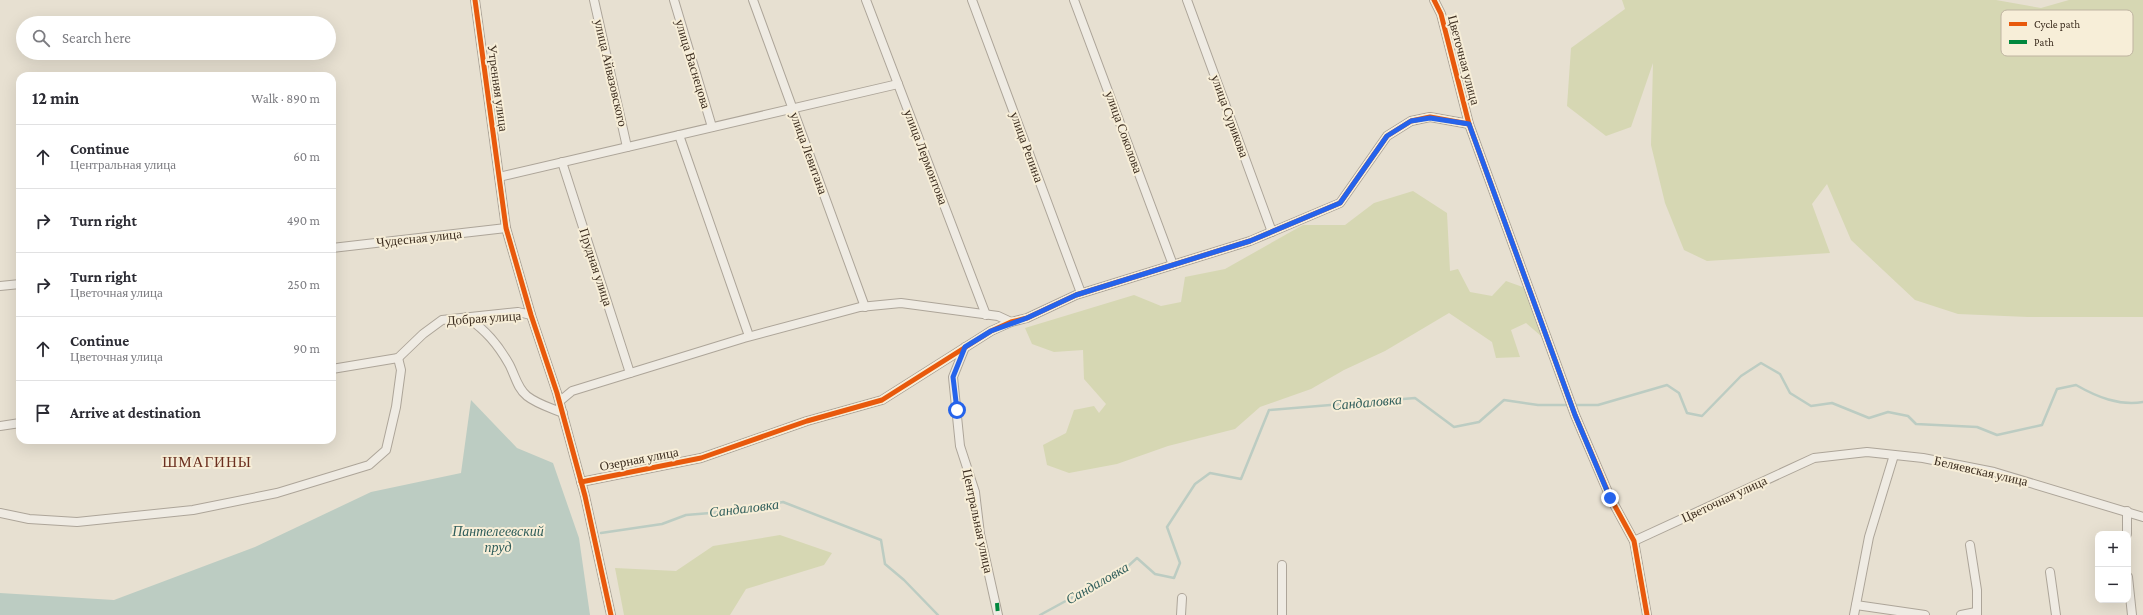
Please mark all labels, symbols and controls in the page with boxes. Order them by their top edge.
legend [2001,10,2133,56]
street label: Цветочная улица [1445,13,1483,107]
search box [16,16,336,60]
street label: улица Васнецова [672,17,714,111]
street label: улица Айвазовского [591,18,631,128]
text: Cycle path [2034,18,2080,31]
icon: search [30,27,52,49]
text: Search here [62,30,131,46]
text: Path [2034,36,2054,48]
street label: Утренняя улица [484,44,512,133]
street label: улица Сурикова [1208,73,1252,160]
text: 12 min [32,89,79,108]
street label: улица Соколова [1102,89,1146,175]
text: Walk · 890 m [251,91,320,106]
street label: улица Лермонтова [901,107,951,207]
street label: улица Левитана [787,110,831,196]
street label: улица Репина [1007,110,1047,185]
text: Continue [70,141,129,157]
icon: ahead [32,146,54,168]
text: 60 m [293,149,320,164]
text: Центральная улица [70,157,176,172]
icon: right [32,210,54,232]
text: Turn right [70,213,137,229]
text: 490 m [287,213,320,228]
street label: Чудесная улица [376,226,463,250]
street label: Прудная улица [576,226,616,308]
text: Turn right [70,269,137,285]
icon: right [32,274,54,296]
text: 250 m [287,277,320,292]
text: Цветочная улица [70,285,163,300]
street label: Добрая улица [446,308,522,328]
text: Continue [70,333,129,349]
icon: ahead [32,338,54,360]
text: 90 m [293,341,320,356]
text: Цветочная улица [70,349,163,364]
water label: Сандаловка [1331,391,1403,413]
route start [948,401,966,419]
icon: arrive [32,402,54,424]
text: Arrive at destination [70,405,201,421]
street label: Озерная улица [598,444,680,474]
street label: Беляевская улица [1933,453,2030,489]
district label: ШМАГИНЫ [162,454,252,470]
street label: Центральная улица [960,468,996,575]
street label: Цветочная улица [1679,473,1769,525]
route end [1601,489,1619,507]
water label: Сандаловка [708,496,780,520]
water label: Пантелеевский пруд [451,523,544,555]
map controls [2095,531,2131,603]
button: + [2095,531,2131,567]
water label: Сандаловка [1063,559,1131,607]
button: − [2095,567,2131,603]

